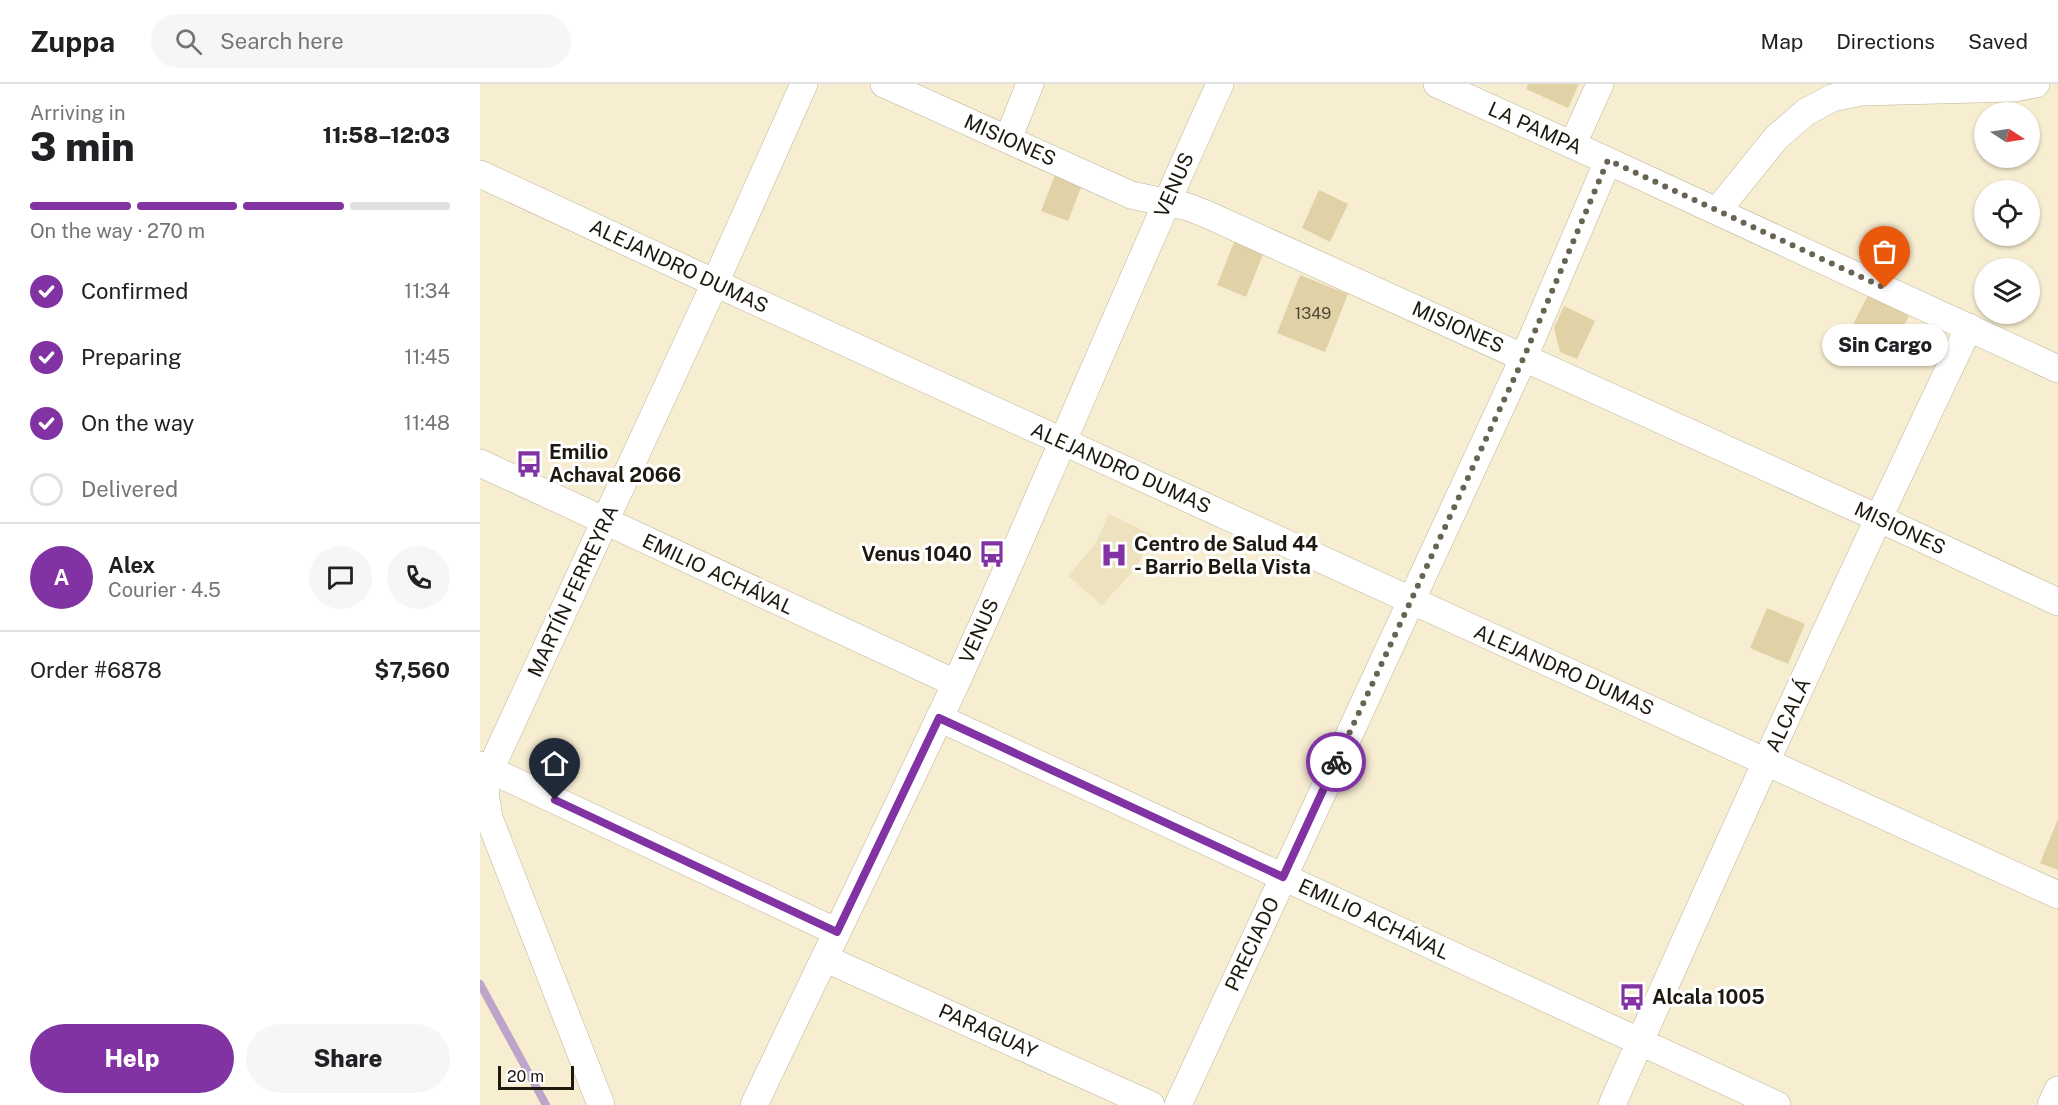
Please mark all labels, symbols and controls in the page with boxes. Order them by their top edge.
search box [151,14,571,68]
text: Zuppa [30,25,115,58]
icon: search [172,25,205,58]
text: Search here [220,28,344,54]
text: Map [1761,29,1803,54]
text: Directions [1836,29,1935,54]
text: Saved [1968,29,2028,54]
street label: LA PAMPA [1484,97,1586,159]
text: Arriving in [30,101,125,125]
north arrow [1974,102,2040,168]
map controls [1974,102,2040,324]
street label: MISIONES [960,109,1060,171]
text: 11:58–12:03 [322,122,450,148]
text: 3 min [30,124,135,170]
street label: VENUS [1149,149,1199,221]
button: locate [1974,180,2040,246]
street label: ALEJANDRO DUMAS [586,214,772,318]
text: On the way · 270 m [30,219,205,243]
pin [1859,226,1910,288]
icon: bag [1868,235,1901,268]
button: layers [1974,258,2040,324]
icon: check [30,275,63,308]
text: Confirmed [81,278,188,304]
text: 11:34 [404,279,450,303]
street label: MISIONES [1408,296,1508,358]
house number: 1349 [1295,304,1331,323]
callout: Sin Cargo [1822,324,1948,366]
text: Sin Cargo [1838,333,1932,357]
icon: check [30,341,63,374]
text: Preparing [81,344,182,370]
text: 11:45 [404,345,450,369]
icon: check [30,407,63,440]
text: On the way [81,410,194,436]
text: 11:48 [404,411,450,435]
street label: ALEJANDRO DUMAS [1027,417,1215,519]
place label: Emilio Achaval 2066 [549,440,681,487]
bus stop icon: Emilio Achaval 2066 [514,449,544,479]
text: Delivered [81,476,178,502]
street label: MISIONES [1851,496,1949,560]
street label: MARTÍN FERREYRA [522,501,623,681]
street label: EMILIO ACHÁVAL [639,528,798,620]
place label: Centro de Salud 44 - Barrio Bella Vista [1134,532,1318,579]
bus stop icon: Venus 1040 [977,539,1007,569]
hospital icon: Centro de Salud 44 - Barrio Bella Vista [1099,540,1129,570]
place label: Venus 1040 [861,542,972,566]
button: chat [309,546,372,609]
button: phone [387,546,450,609]
text: Alex [108,552,155,578]
text: A [54,564,69,590]
text: Courier · 4.5 [108,578,221,602]
street label: VENUS [954,595,1004,667]
street label: ALEJANDRO DUMAS [1470,619,1658,721]
text: Order #6878 [30,657,162,683]
text: $7,560 [374,657,450,683]
street label: ALCALÁ [1760,674,1816,756]
courier [1306,732,1366,792]
pin [529,738,580,800]
icon: bike [1320,746,1353,779]
icon: home [538,747,571,780]
street label: EMILIO ACHÁVAL [1295,873,1454,965]
street label: PRECIADO [1220,893,1284,995]
bus stop icon: Alcala 1005 [1617,982,1647,1012]
place label: Alcala 1005 [1652,985,1765,1009]
street label: PARAGUAY [935,999,1041,1063]
button: Help [30,1024,234,1093]
button: Share [246,1024,450,1093]
scale bar [498,1063,574,1090]
text: 20 m [507,1067,544,1086]

